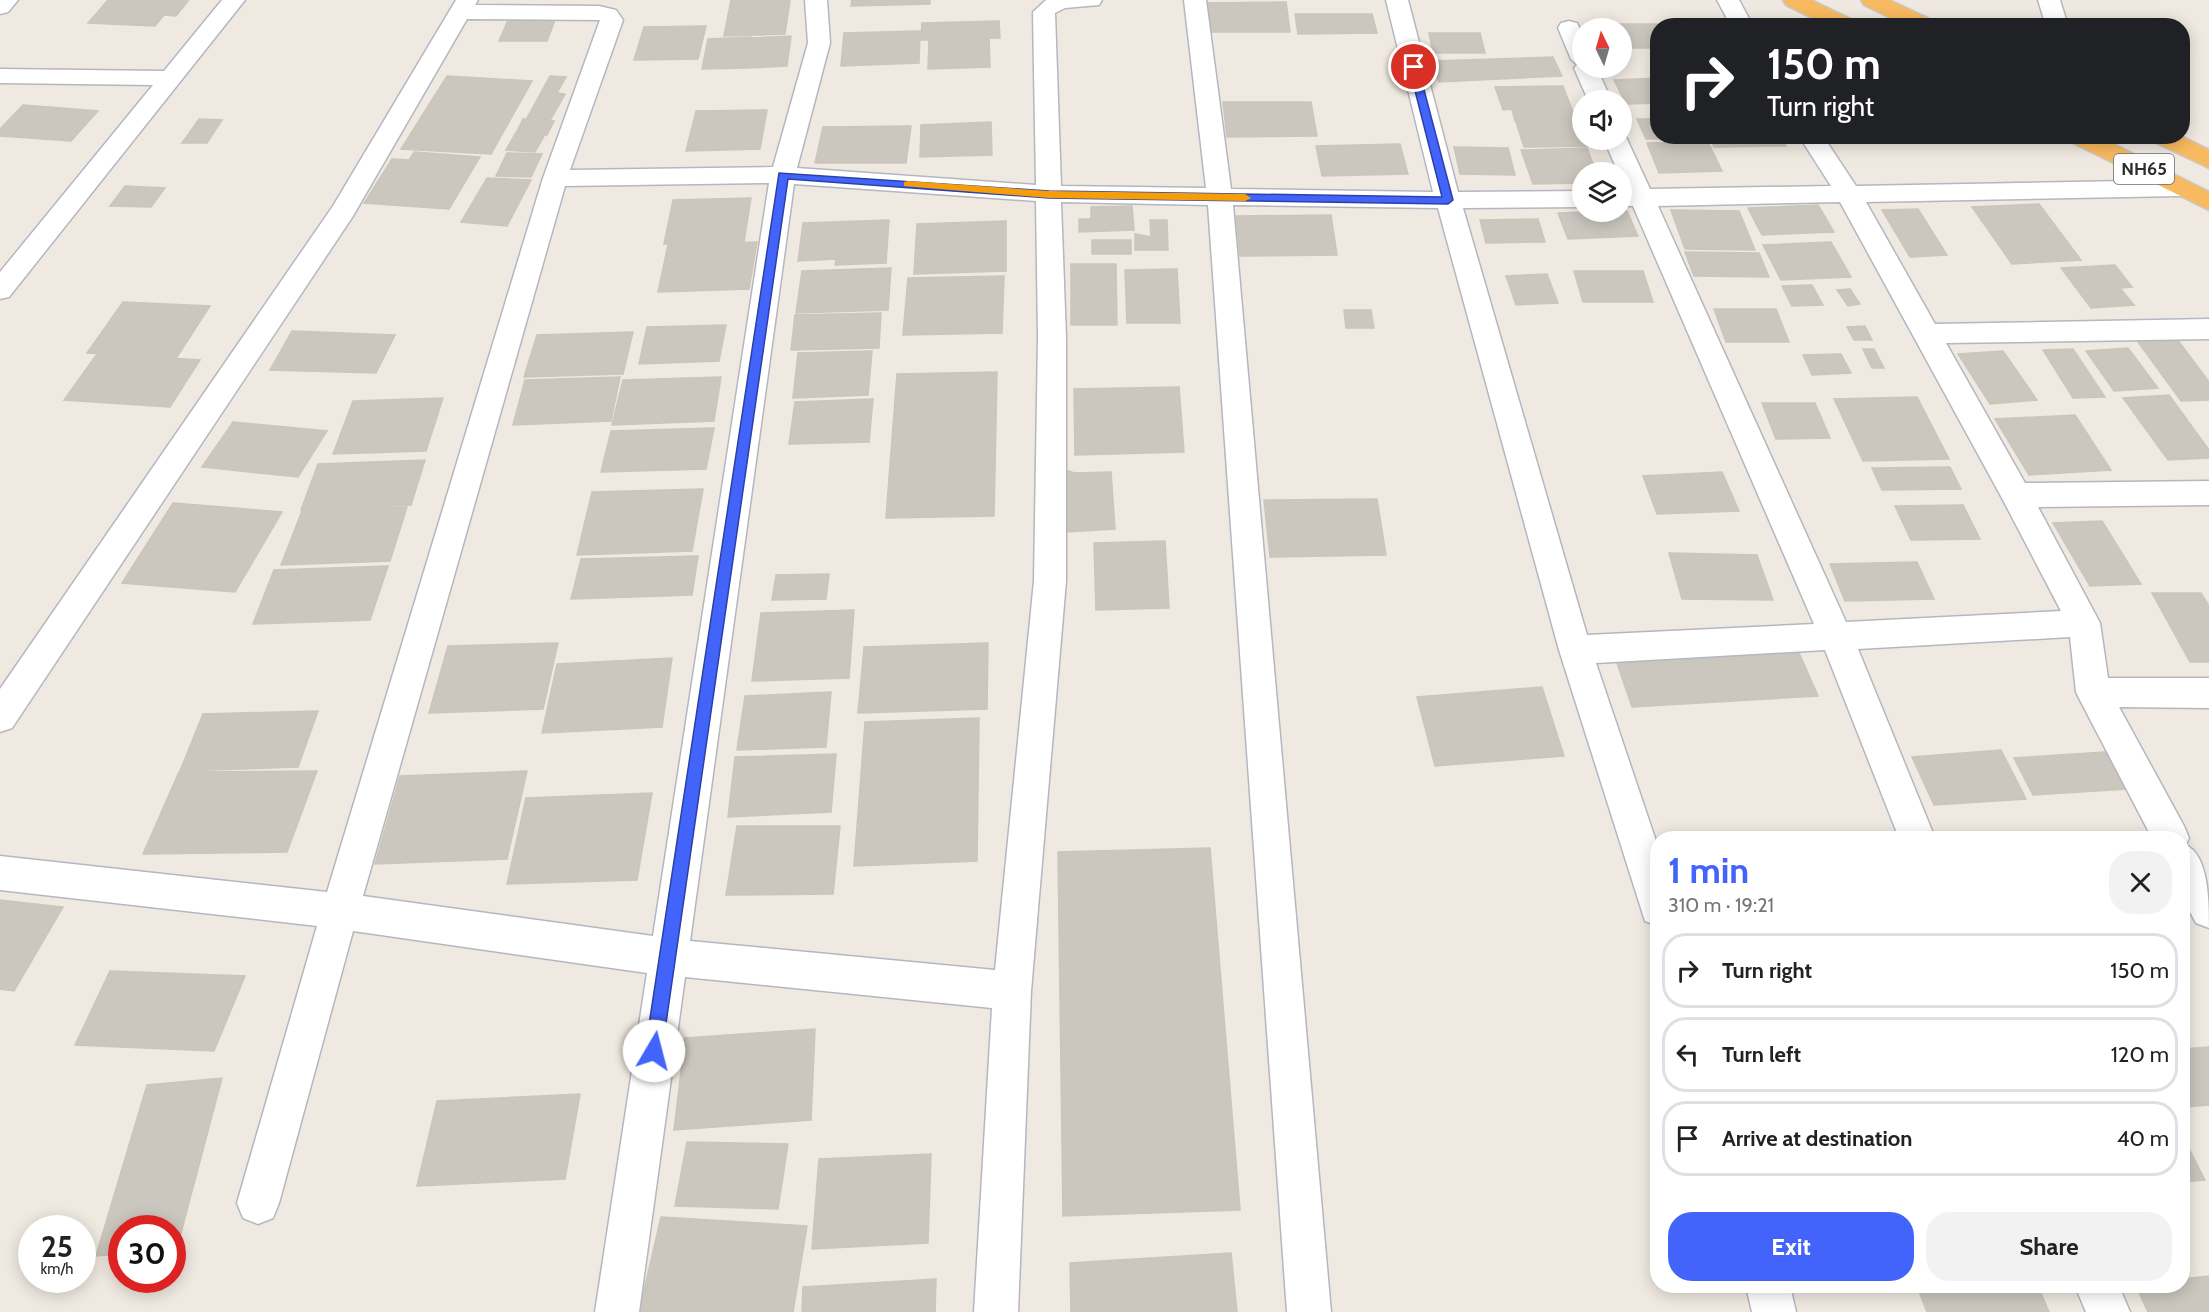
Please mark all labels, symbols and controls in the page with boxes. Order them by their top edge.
north arrow [1572,18,1632,78]
map controls [1572,18,1632,222]
text: 150 m [1767,38,1881,90]
pin [1388,41,1439,92]
icon: right [1668,42,1746,120]
icon: arrive [1397,50,1430,83]
button: sound [1572,90,1632,150]
text: Turn right [1767,90,1874,123]
road number: NH65 [2114,154,2174,184]
button: layers [1572,162,1632,222]
text: 1 min [1668,848,1749,892]
button: close [2109,851,2172,914]
text: 310 m · 19:21 [1668,893,1774,917]
icon: right [1671,954,1704,987]
text: Turn right [1722,957,1812,984]
text: 150 m [2110,957,2169,984]
position arrow [622,1019,686,1083]
icon: left [1671,1038,1704,1071]
text: Turn left [1722,1041,1801,1068]
text: 120 m [2111,1041,2169,1068]
icon: arrive [1671,1122,1704,1155]
text: Arrive at destination [1722,1125,1912,1152]
text: 40 m [2117,1125,2169,1152]
button: Exit [1668,1212,1914,1281]
button: Share [1926,1212,2172,1281]
speed limit sign: 30 [108,1215,186,1293]
text: 25 [41,1228,73,1265]
text: km/h [41,1260,73,1278]

